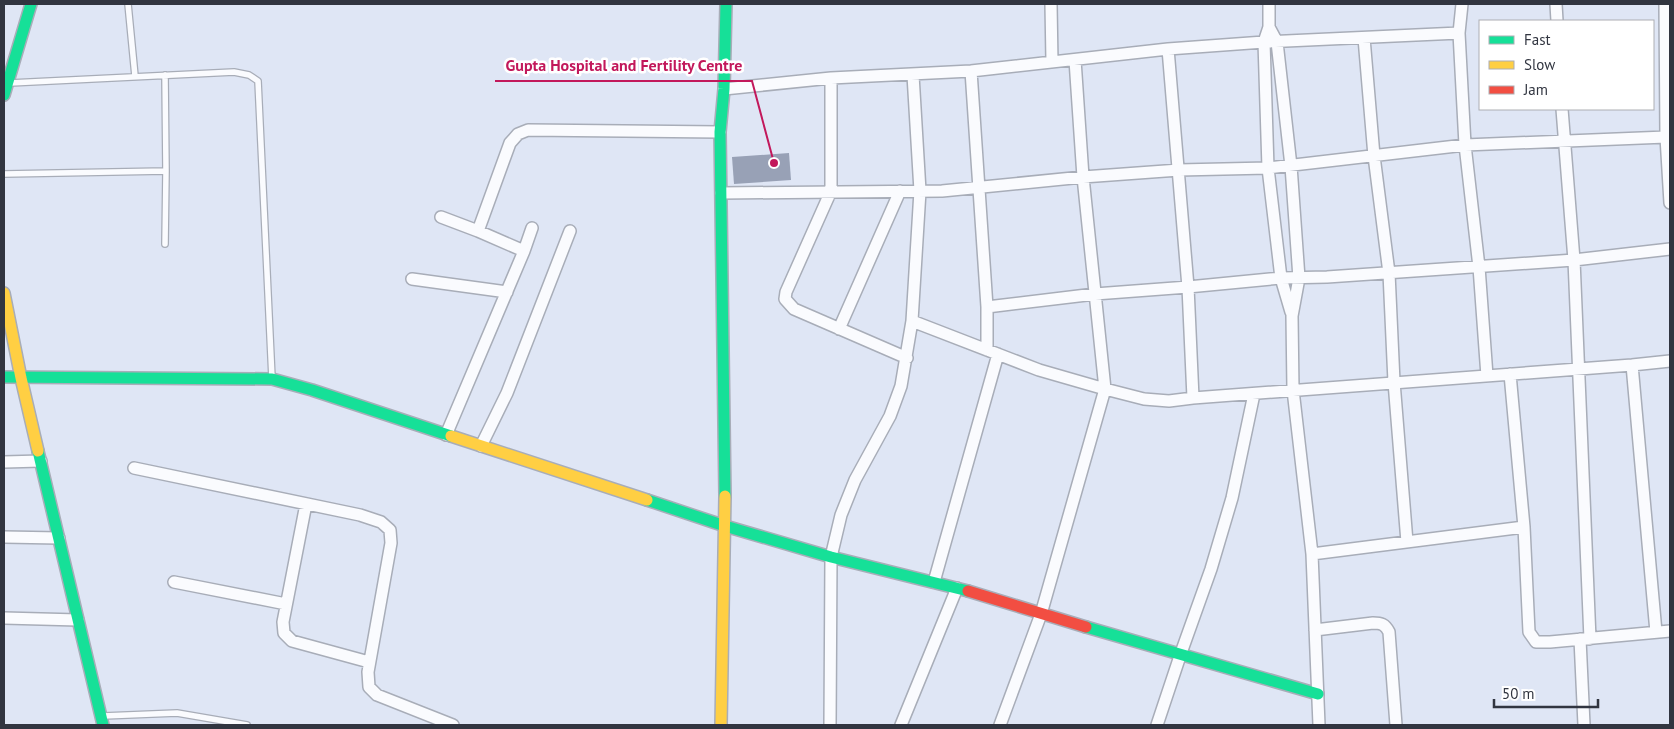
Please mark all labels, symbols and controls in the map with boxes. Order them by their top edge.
legend [1479,20,1654,110]
text: Fast [1524,30,1551,49]
callout: Gupta Hospital and Fertility Centre [495,50,752,81]
text: Gupta Hospital and Fertility Centre [506,55,742,75]
text: Slow [1524,55,1555,74]
text: Jam [1523,80,1548,99]
scale bar [1494,676,1598,708]
text: 50 m [1502,684,1535,703]

